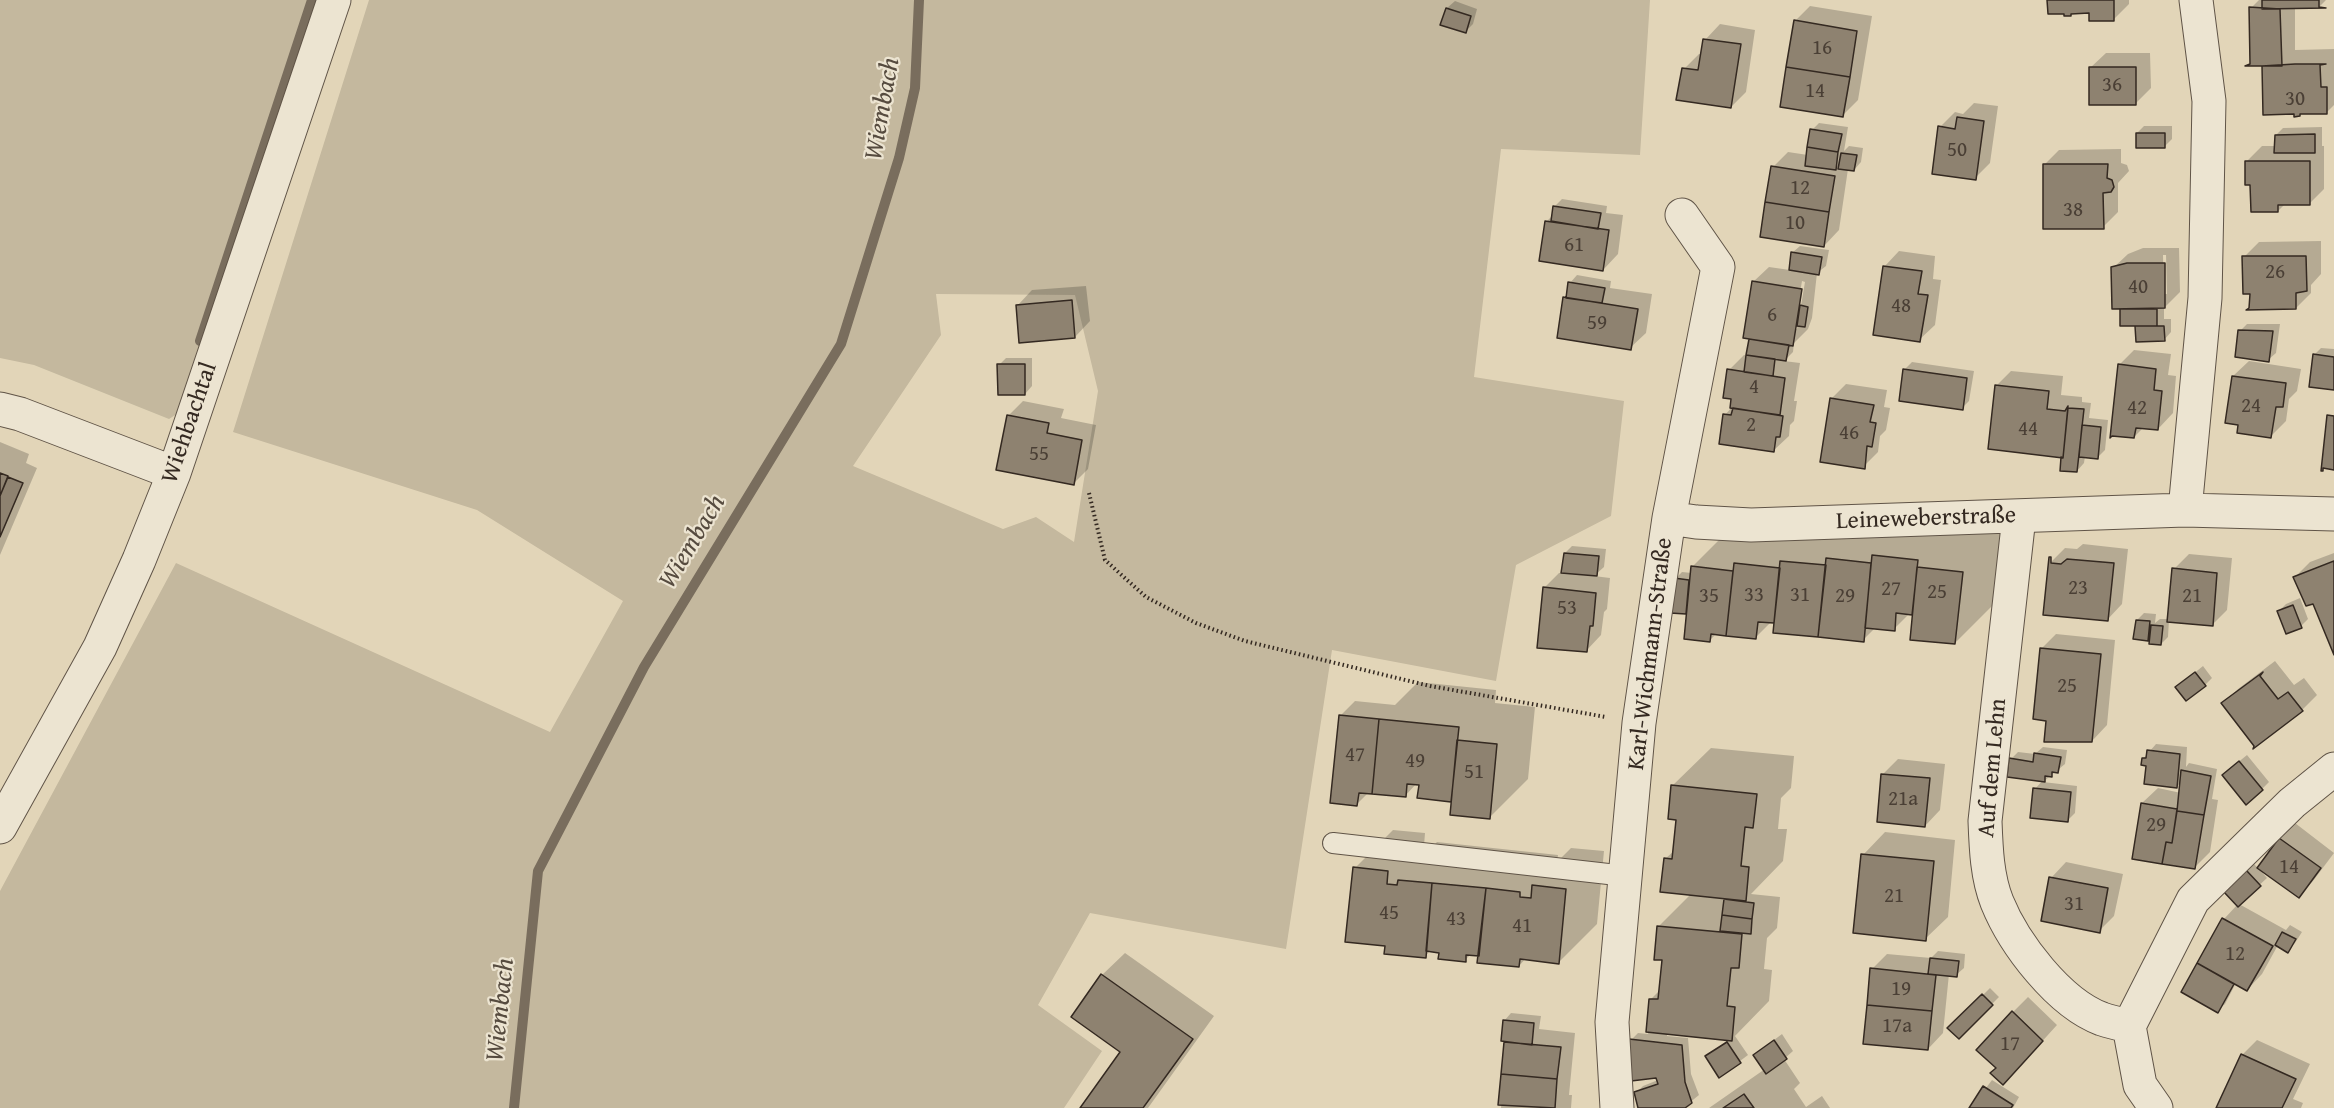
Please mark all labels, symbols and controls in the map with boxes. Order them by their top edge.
house number: 16 [1812,36,1832,62]
water label: Wiembach [859,55,907,163]
house number: 36 [2102,73,2122,99]
house number: 14 [1805,79,1825,105]
house number: 30 [2285,87,2305,113]
house number: 50 [1947,138,1967,164]
house number: 12 [1790,176,1810,202]
house number: 38 [2063,198,2083,224]
house number: 10 [1785,211,1805,237]
house number: 61 [1564,233,1584,259]
house number: 26 [2265,260,2285,286]
house number: 40 [2128,275,2148,301]
house number: 48 [1891,294,1911,320]
house number: 6 [1767,303,1777,329]
house number: 59 [1587,311,1607,337]
street label: Wiehbachtal [156,359,224,487]
house number: 4 [1749,375,1759,401]
house number: 24 [2241,394,2261,420]
house number: 42 [2127,396,2147,422]
house number: 2 [1746,413,1756,439]
house number: 44 [2018,417,2038,443]
house number: 46 [1839,421,1859,447]
house number: 55 [1029,442,1049,468]
water label: Wiembach [653,489,733,595]
street label: Leineweberstraße [1835,501,2017,537]
street label: Karl-Wichmann-Straße [1622,536,1680,772]
house number: 23 [2068,576,2088,602]
house number: 27 [1881,577,1901,603]
house number: 25 [1927,580,1947,606]
house number: 33 [1744,583,1764,609]
house number: 31 [1790,583,1810,609]
house number: 35 [1699,584,1719,610]
house number: 29 [1835,584,1855,610]
house number: 21 [2182,584,2202,610]
house number: 53 [1557,596,1577,622]
house number: 25 [2057,674,2077,700]
street label: Auf dem Lehn [1973,697,2013,839]
house number: 47 [1345,743,1365,769]
house number: 49 [1405,749,1425,775]
house number: 51 [1464,760,1484,786]
house number: 21a [1888,787,1918,813]
house number: 29 [2146,813,2166,839]
house number: 14 [2279,855,2299,881]
house number: 21 [1884,884,1904,910]
house number: 31 [2064,892,2084,918]
house number: 45 [1379,901,1399,927]
house number: 43 [1446,907,1466,933]
house number: 41 [1512,914,1532,940]
house number: 12 [2225,942,2245,968]
water label: Wiembach [480,957,522,1063]
house number: 19 [1891,977,1911,1003]
house number: 17a [1882,1014,1912,1040]
house number: 17 [2000,1032,2020,1058]

